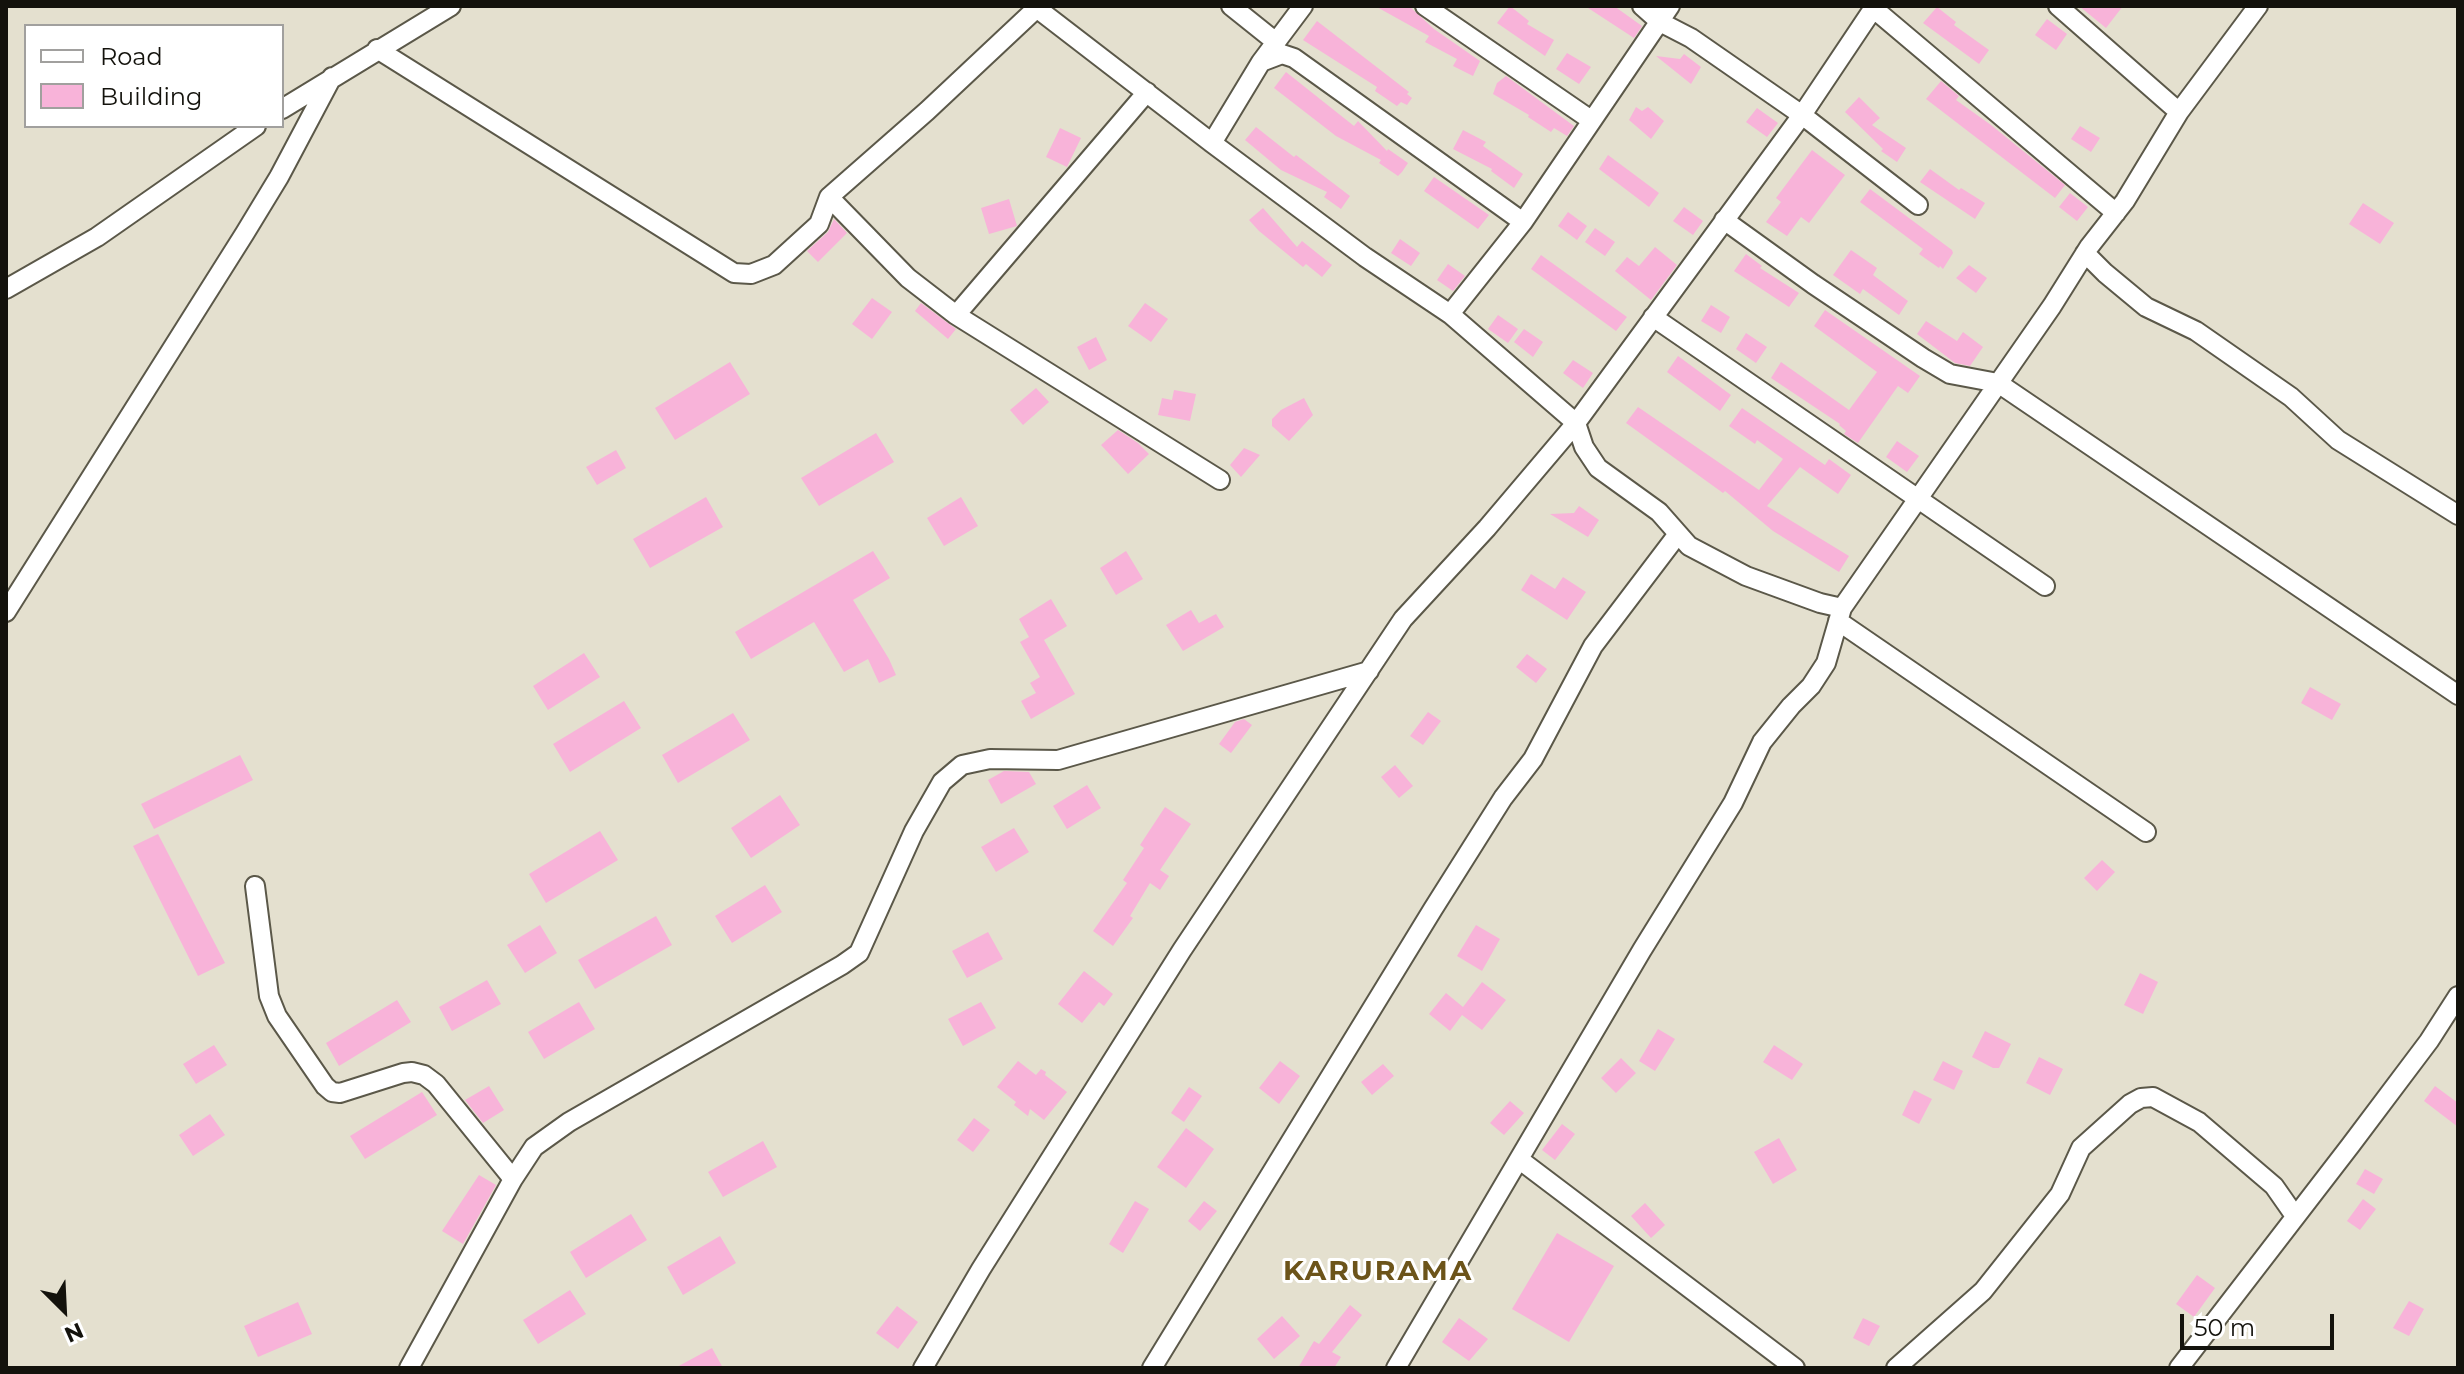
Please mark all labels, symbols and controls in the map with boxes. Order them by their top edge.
legend [24,24,284,128]
text: Road [100,42,163,71]
text: Building [100,82,203,111]
district label: KARURAMA [1283,1255,1473,1289]
north arrow [24,1270,104,1350]
scale bar [2184,1298,2338,1348]
text: 50 m [2194,1313,2255,1342]
text: N [60,1316,88,1348]

